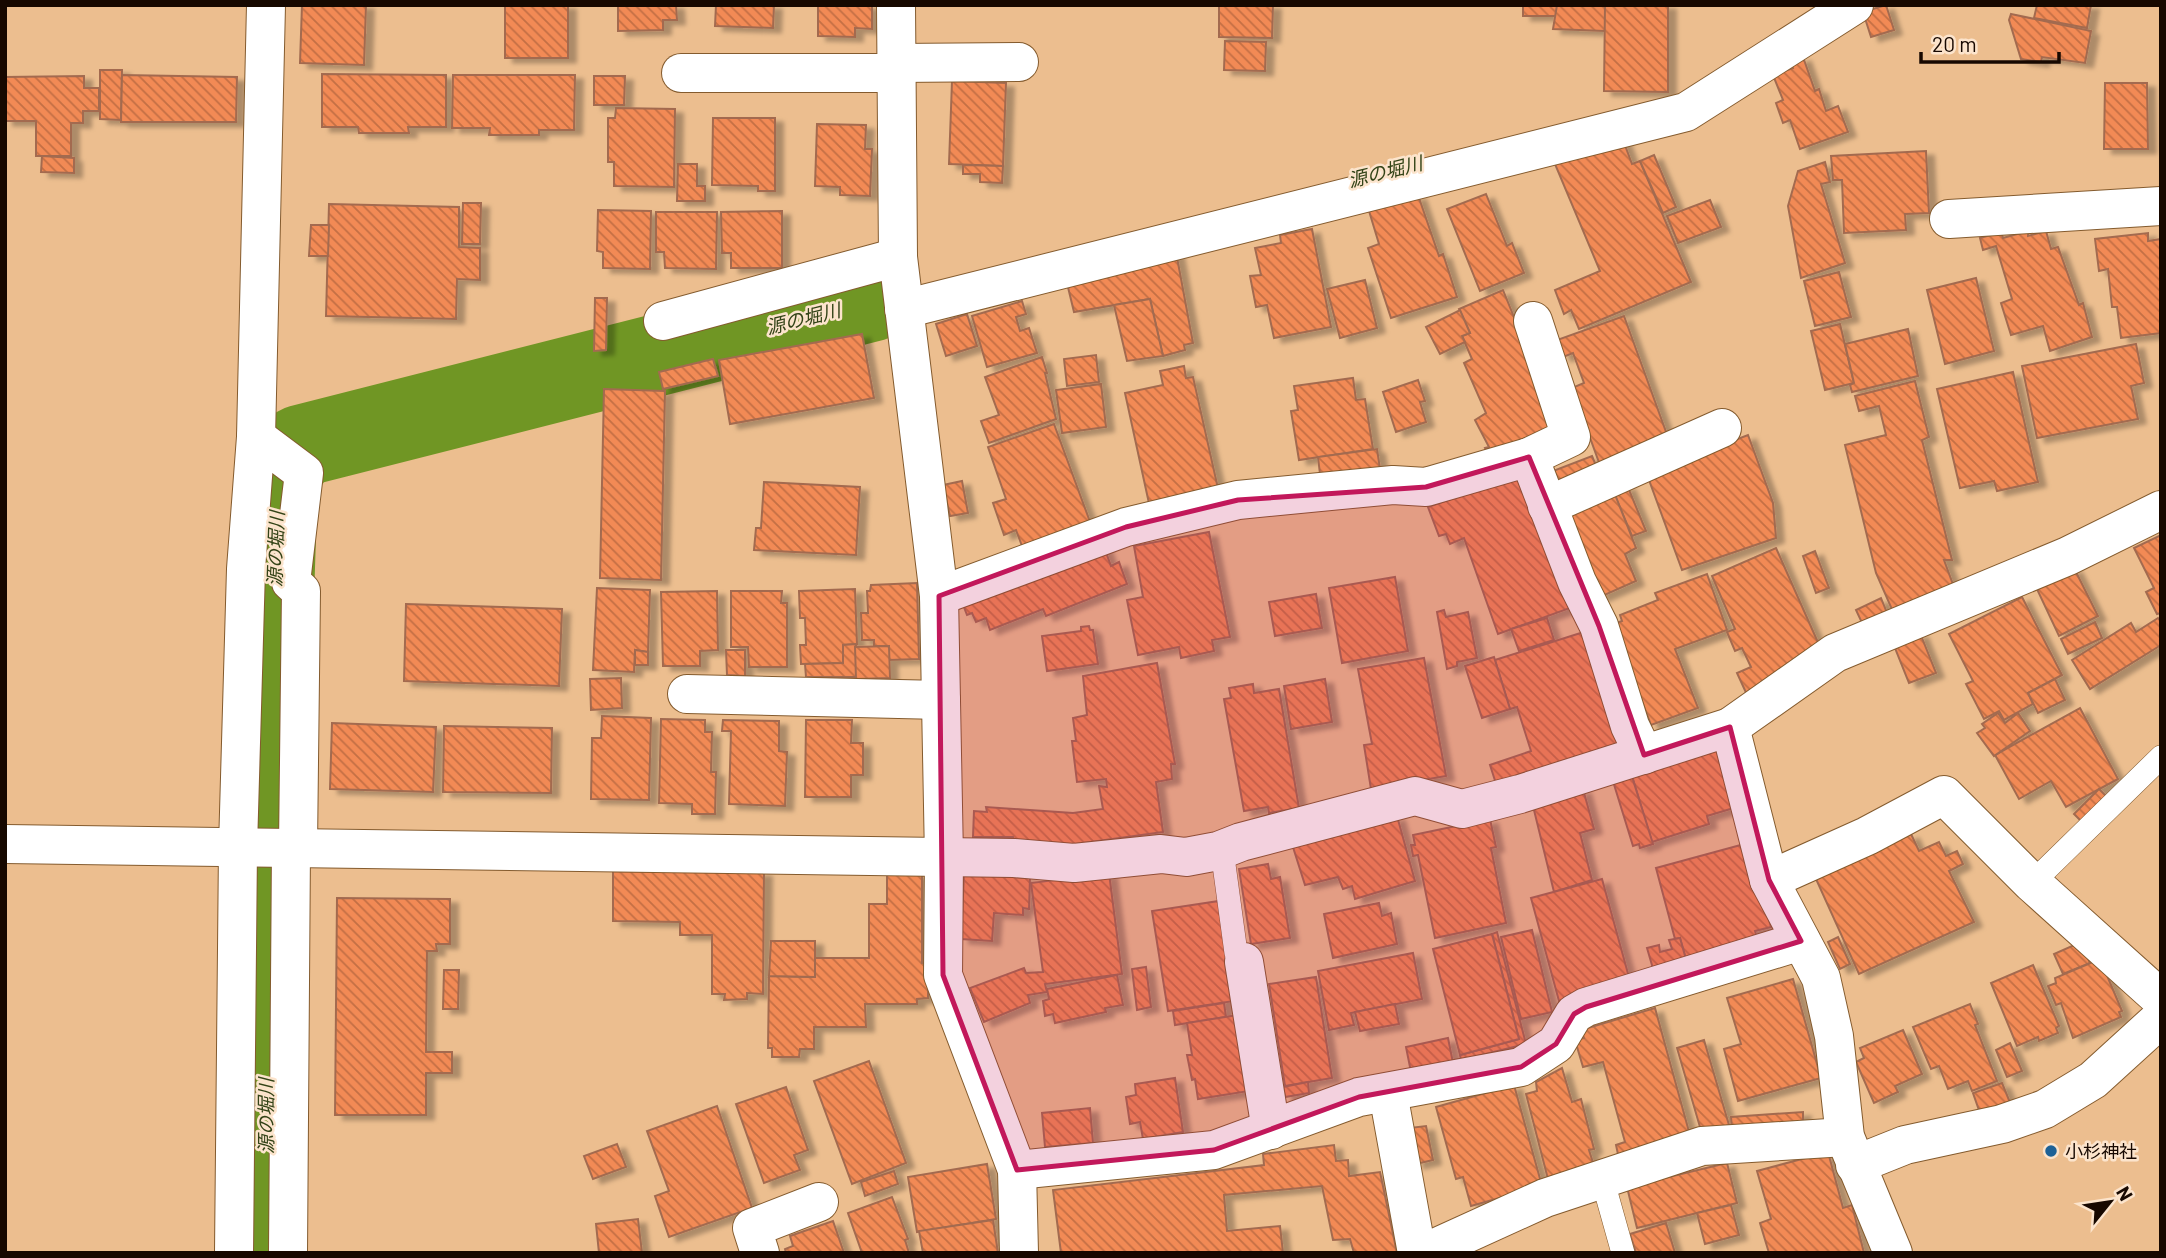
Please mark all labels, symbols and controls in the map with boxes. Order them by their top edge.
scale bar [1921,21,2059,65]
text: 20 m [1932,31,1977,56]
water label: 源の堀川 [1345,150,1427,191]
water label: 源の堀川 [763,297,845,338]
water label: 源の堀川 [262,509,288,587]
water label: 源の堀川 [254,1076,277,1154]
place label: 小杉神社 [2065,1140,2137,1162]
marker: 小杉神社 [2043,1143,2059,1159]
north arrow [2075,1167,2145,1237]
text: N [2112,1182,2138,1204]

